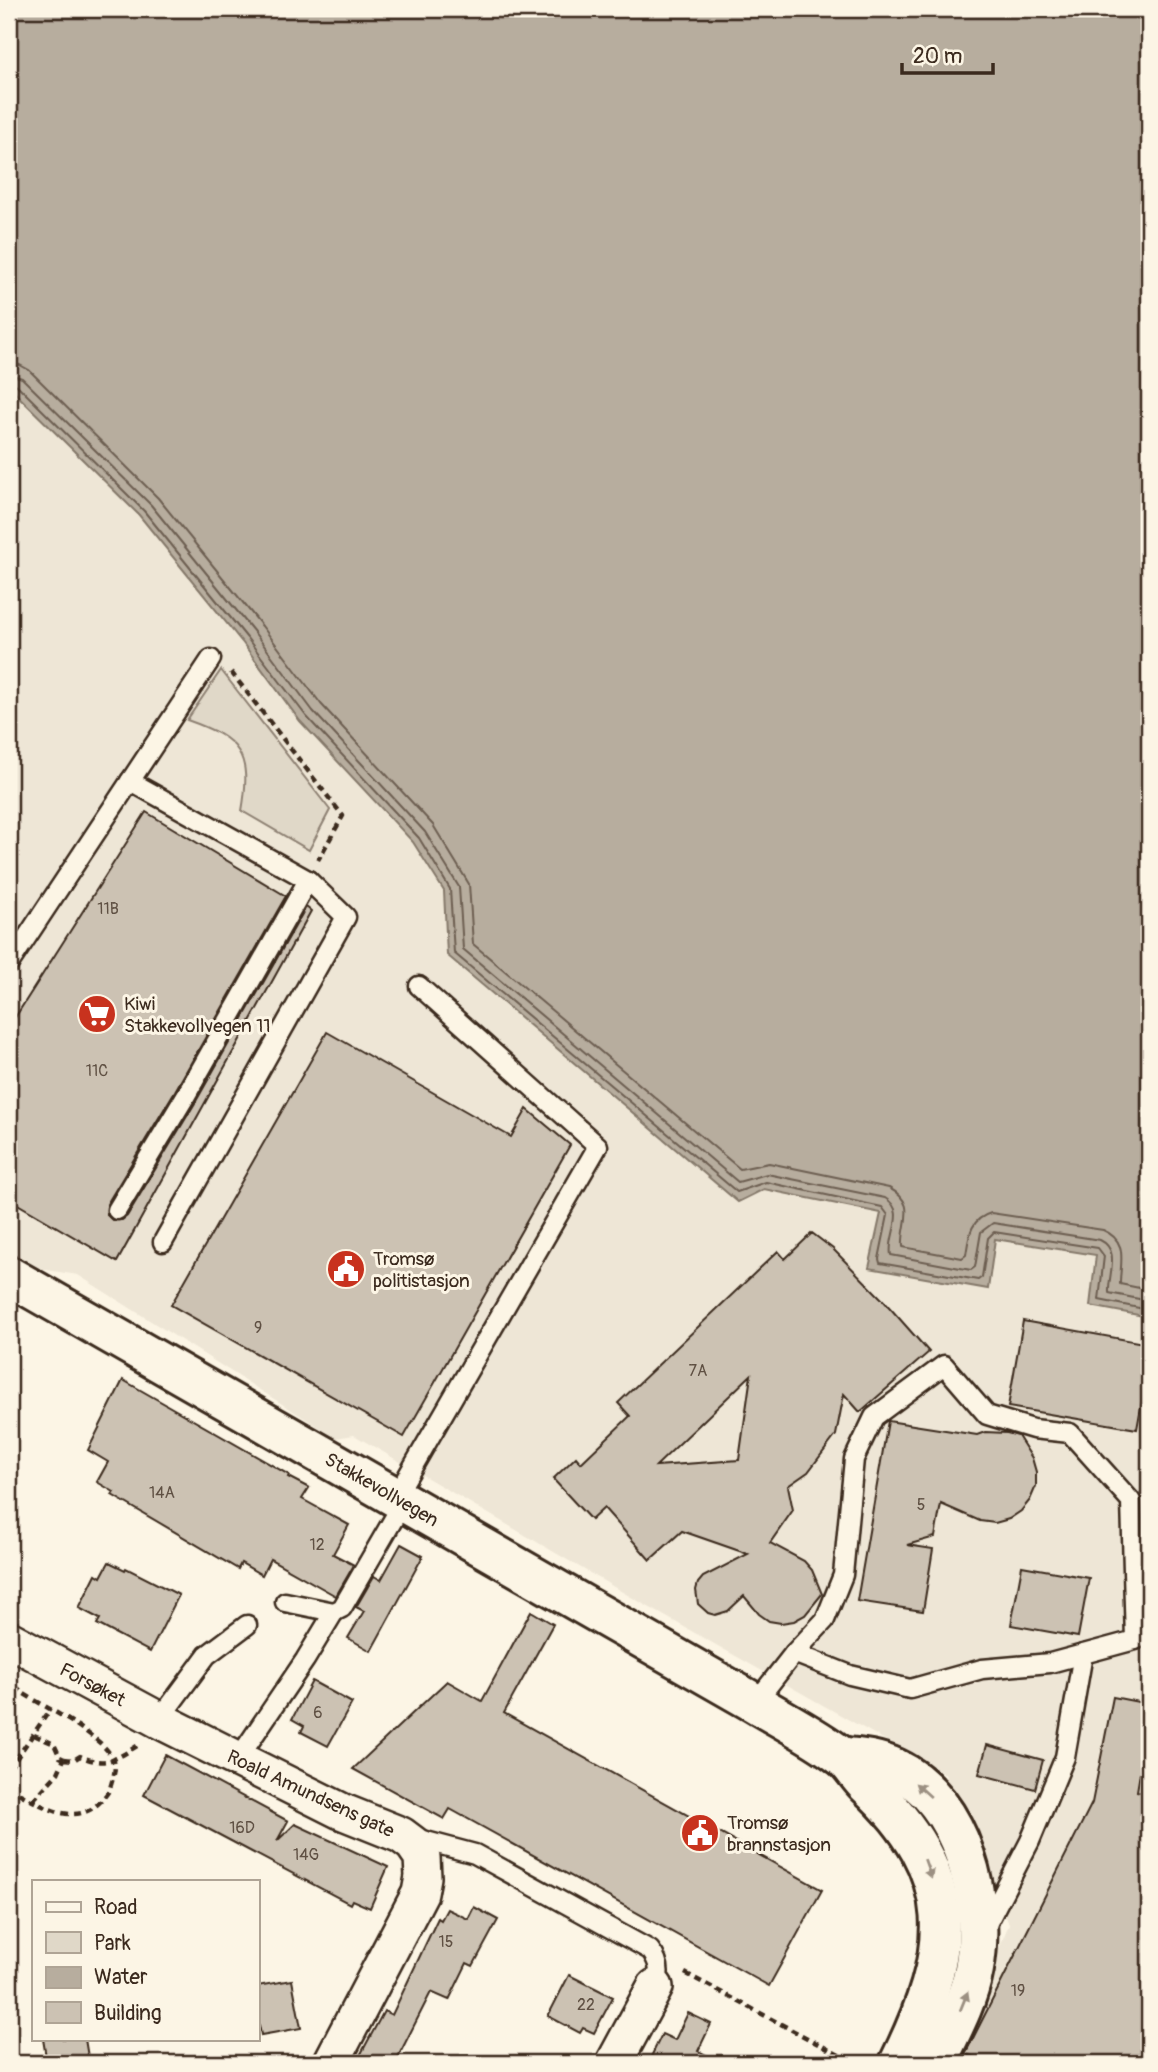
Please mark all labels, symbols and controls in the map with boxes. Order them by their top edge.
scale bar [902,32,993,76]
text: 20 m [913,43,962,70]
house number: 11B [97,899,119,919]
place label: Kiwi Stakkevollvegen 11 [124,992,271,1038]
supermarket icon: Kiwi Stakkevollvegen 11 [76,993,118,1035]
house number: 11C [86,1061,108,1081]
place label: Tromsø politistasjon [373,1247,470,1293]
public building icon: Tromsø politistasjon [325,1248,367,1290]
house number: 9 [254,1318,262,1338]
house number: 7A [689,1361,707,1381]
street label: Stakkevollvegen [320,1448,443,1532]
house number: 14A [149,1483,175,1503]
house number: 5 [917,1495,925,1515]
house number: 12 [309,1535,325,1555]
street label: Forsøket [55,1658,130,1712]
house number: 6 [313,1703,323,1723]
street label: Roald Amundsens gate [223,1745,399,1843]
one-way arrow [914,1782,932,1798]
place label: Tromsø brannstasjon [727,1811,831,1857]
public building icon: Tromsø brannstasjon [679,1812,721,1854]
house number: 16D [229,1818,255,1838]
house number: 14G [293,1845,319,1865]
one-way arrow [923,1858,934,1879]
legend [32,1880,259,2040]
text: Road [94,1894,138,1921]
text: Park [94,1930,131,1957]
house number: 15 [439,1932,453,1952]
text: Water [94,1964,148,1991]
house number: 19 [1011,1981,1025,2001]
one-way arrow [958,1990,969,2011]
house number: 22 [577,1995,595,2015]
text: Building [94,2000,161,2027]

